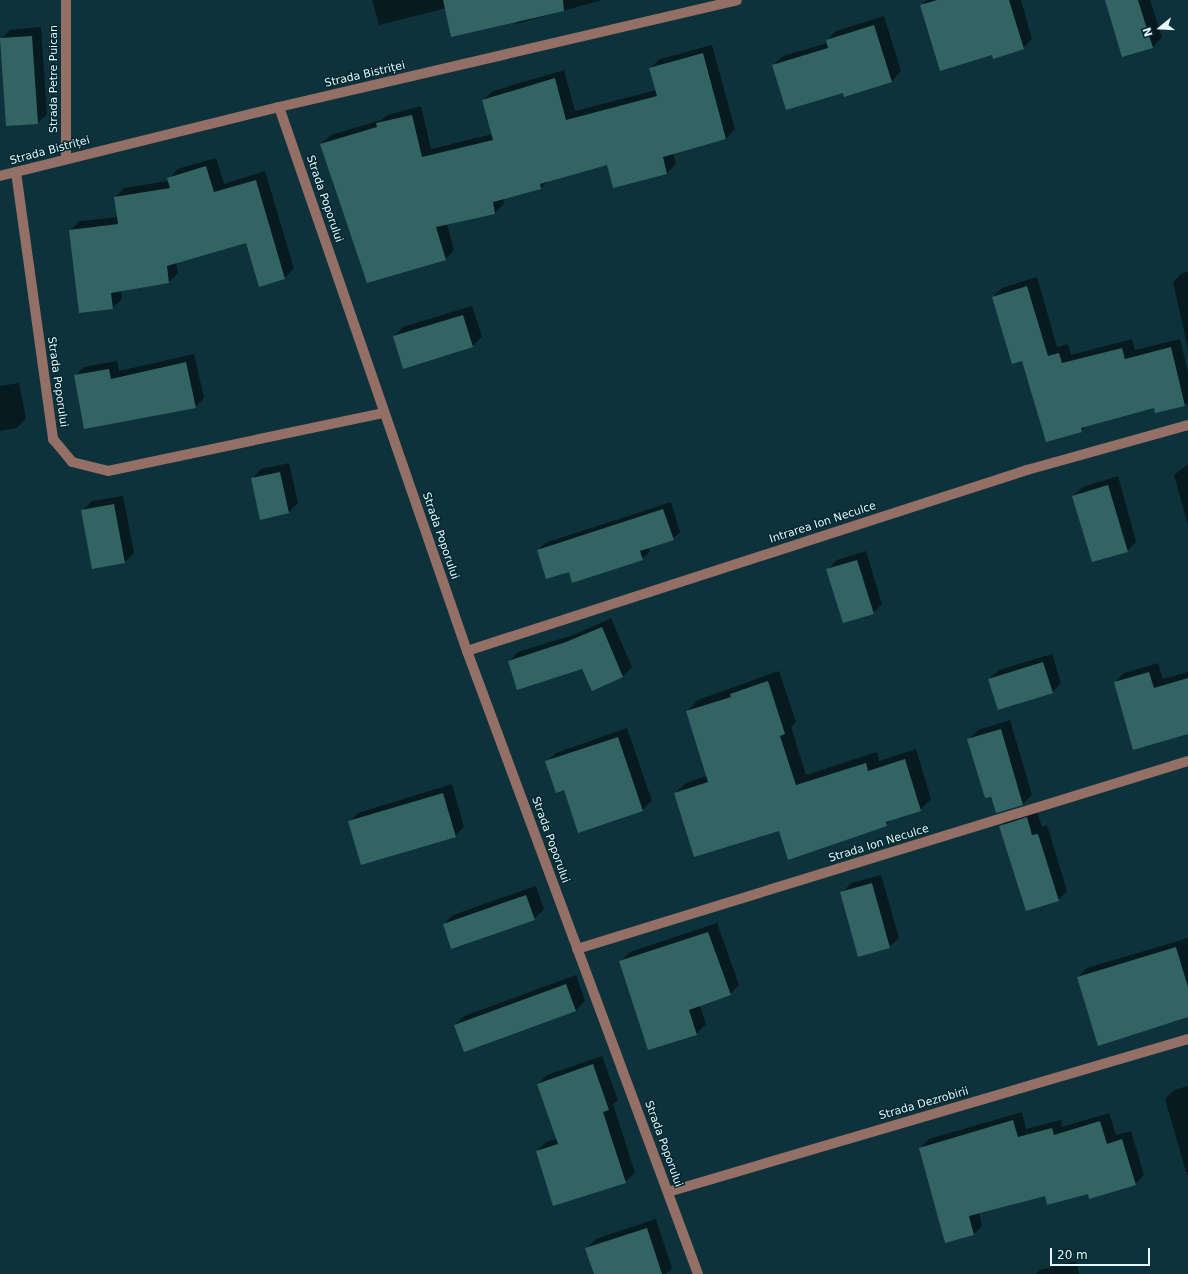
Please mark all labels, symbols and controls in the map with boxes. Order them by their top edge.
north arrow [1140,8,1180,48]
street label: Strada Petre Puican [47,25,61,133]
text: N [1141,25,1156,38]
street label: Strada Bistriței [323,59,407,91]
street label: Strada Bistriței [9,134,91,168]
street label: Strada Poporului [303,154,345,244]
street label: Strada Poporului [44,336,70,428]
street label: Strada Poporului [419,491,461,581]
street label: Intrarea Ion Neculce [768,500,878,546]
street label: Strada Poporului [528,795,572,885]
street label: Strada Ion Neculce [827,822,931,866]
street label: Strada Dezrobirii [878,1085,970,1123]
street label: Strada Poporului [641,1099,685,1189]
scale bar [1052,1240,1152,1266]
text: 20 m [1057,1248,1088,1262]

